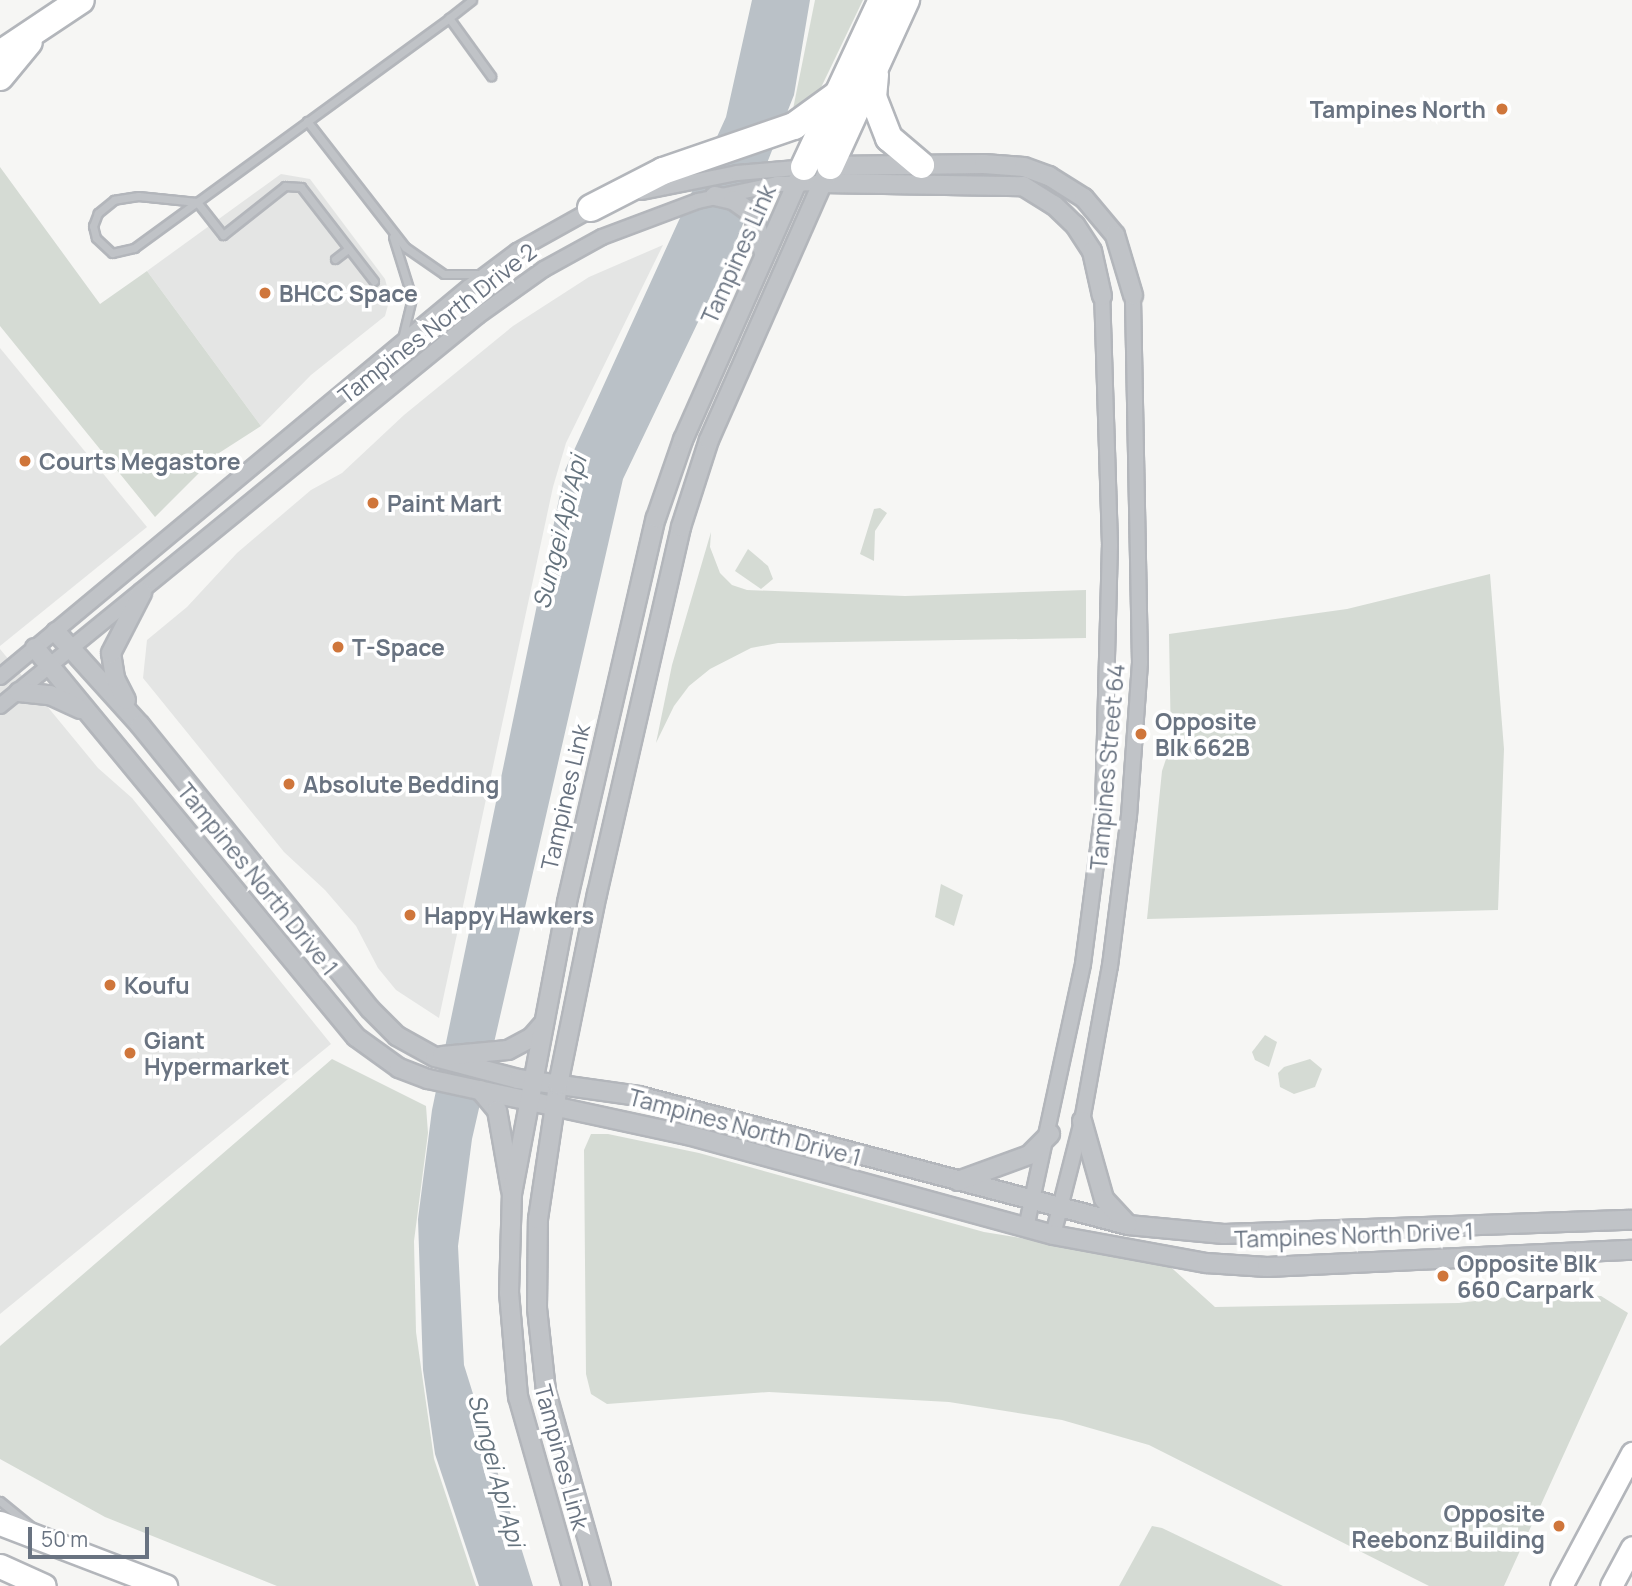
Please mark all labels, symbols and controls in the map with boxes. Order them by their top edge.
place label: Tampines North [1310,95,1486,123]
marker: Tampines North [1492,99,1512,119]
street label: Tampines Link [695,180,781,328]
street label: Tampines North Drive 2 [332,237,542,409]
place label: BHCC Space [279,279,418,307]
marker: BHCC Space [257,285,273,301]
place label: Courts Megastore [39,447,240,475]
water label: Sungei Api Api [526,452,592,612]
marker: Courts Megastore [17,453,33,469]
place label: Paint Mart [387,489,502,517]
marker: Paint Mart [365,495,381,511]
place label: T-Space [352,633,445,661]
marker: T-Space [330,639,346,655]
street label: Tampines Street 64 [1084,663,1130,871]
place label: Opposite Blk 662B [1155,707,1257,761]
street label: Tampines Link [535,721,595,873]
marker: Opposite Blk 662B [1133,726,1149,742]
place label: Absolute Bedding [303,770,499,798]
marker: Absolute Bedding [281,776,297,792]
street label: Tampines North Drive 1 [172,777,344,981]
place label: Happy Hawkers [424,901,594,929]
marker: Happy Hawkers [402,907,418,923]
place label: Koufu [124,971,190,999]
marker: Koufu [102,977,118,993]
place label: Giant Hypermarket [144,1026,290,1080]
marker: Giant Hypermarket [122,1045,138,1061]
street label: Tampines North Drive 1 [626,1083,864,1171]
street label: Tampines North Drive 1 [1234,1217,1474,1253]
place label: Opposite Blk 660 Carpark [1457,1249,1597,1303]
marker: Opposite Blk 660 Carpark [1435,1268,1451,1284]
street label: Tampines Link [529,1381,595,1533]
water label: Sungei Api Api [463,1391,531,1549]
place label: Opposite Reebonz Building [1351,1499,1545,1553]
scale bar [32,1512,152,1556]
marker: Opposite Reebonz Building [1551,1518,1567,1534]
text: 50 m [41,1525,88,1553]

